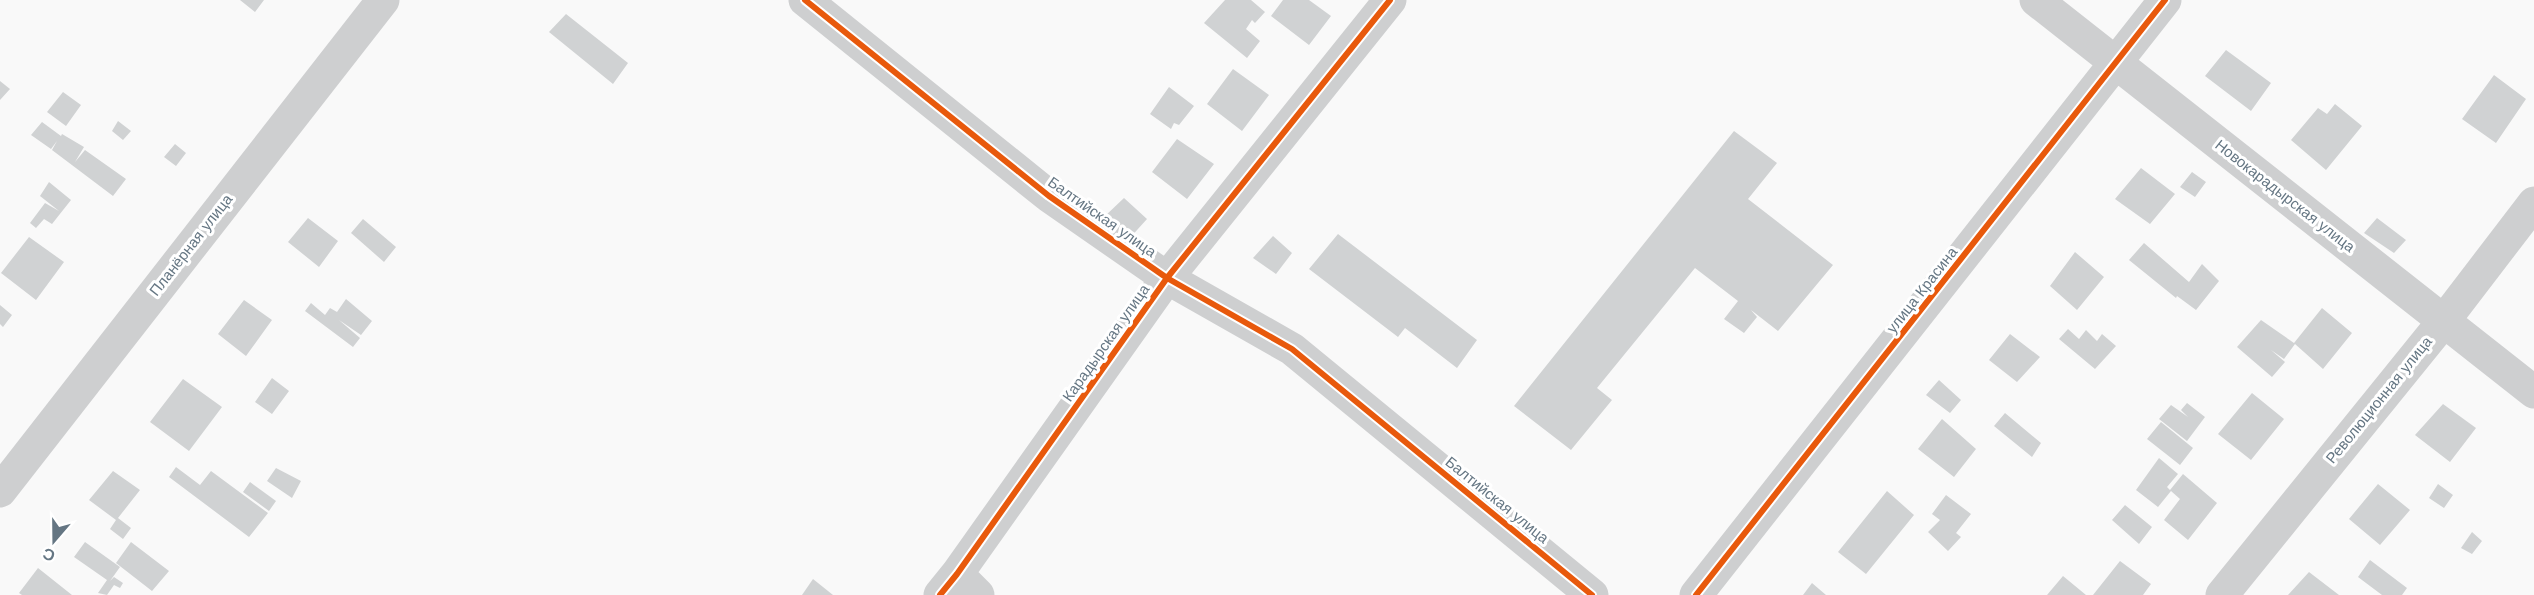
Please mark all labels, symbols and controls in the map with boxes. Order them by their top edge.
street label: Новокарадырская улица [2212,136,2359,257]
street label: Балтийская улица [1045,173,1160,261]
street label: Планёрная улица [146,190,237,299]
street label: улица Красина [1883,243,1962,337]
street label: Карадырская улица [1059,280,1154,405]
street label: Революционная улица [2322,332,2436,467]
street label: Балтийская улица [1442,453,1553,548]
north arrow [24,511,84,571]
text: С [40,544,58,566]

